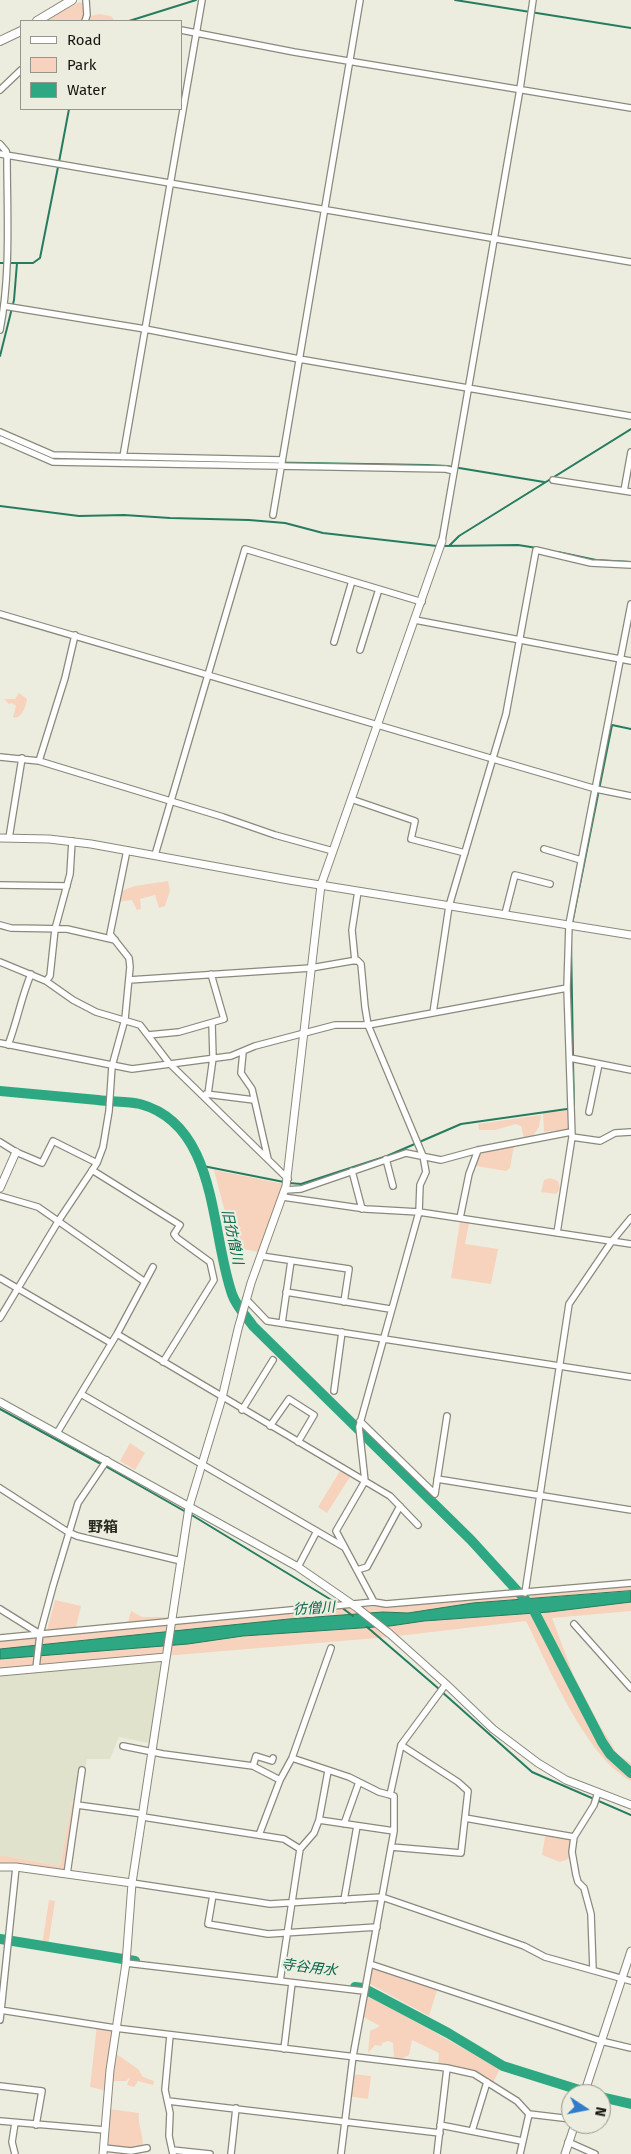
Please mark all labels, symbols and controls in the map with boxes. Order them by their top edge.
legend [20,20,182,110]
text: Road [67,31,102,49]
text: Park [67,56,97,74]
text: Water [67,81,106,99]
water label: 旧彷僧川 [218,1208,246,1266]
district label: 野箱 [88,1519,118,1537]
water label: 彷僧川 [292,1599,336,1619]
water label: 寺谷用水 [280,1956,338,1980]
north arrow [561,2084,611,2134]
text: N [591,2106,609,2118]

